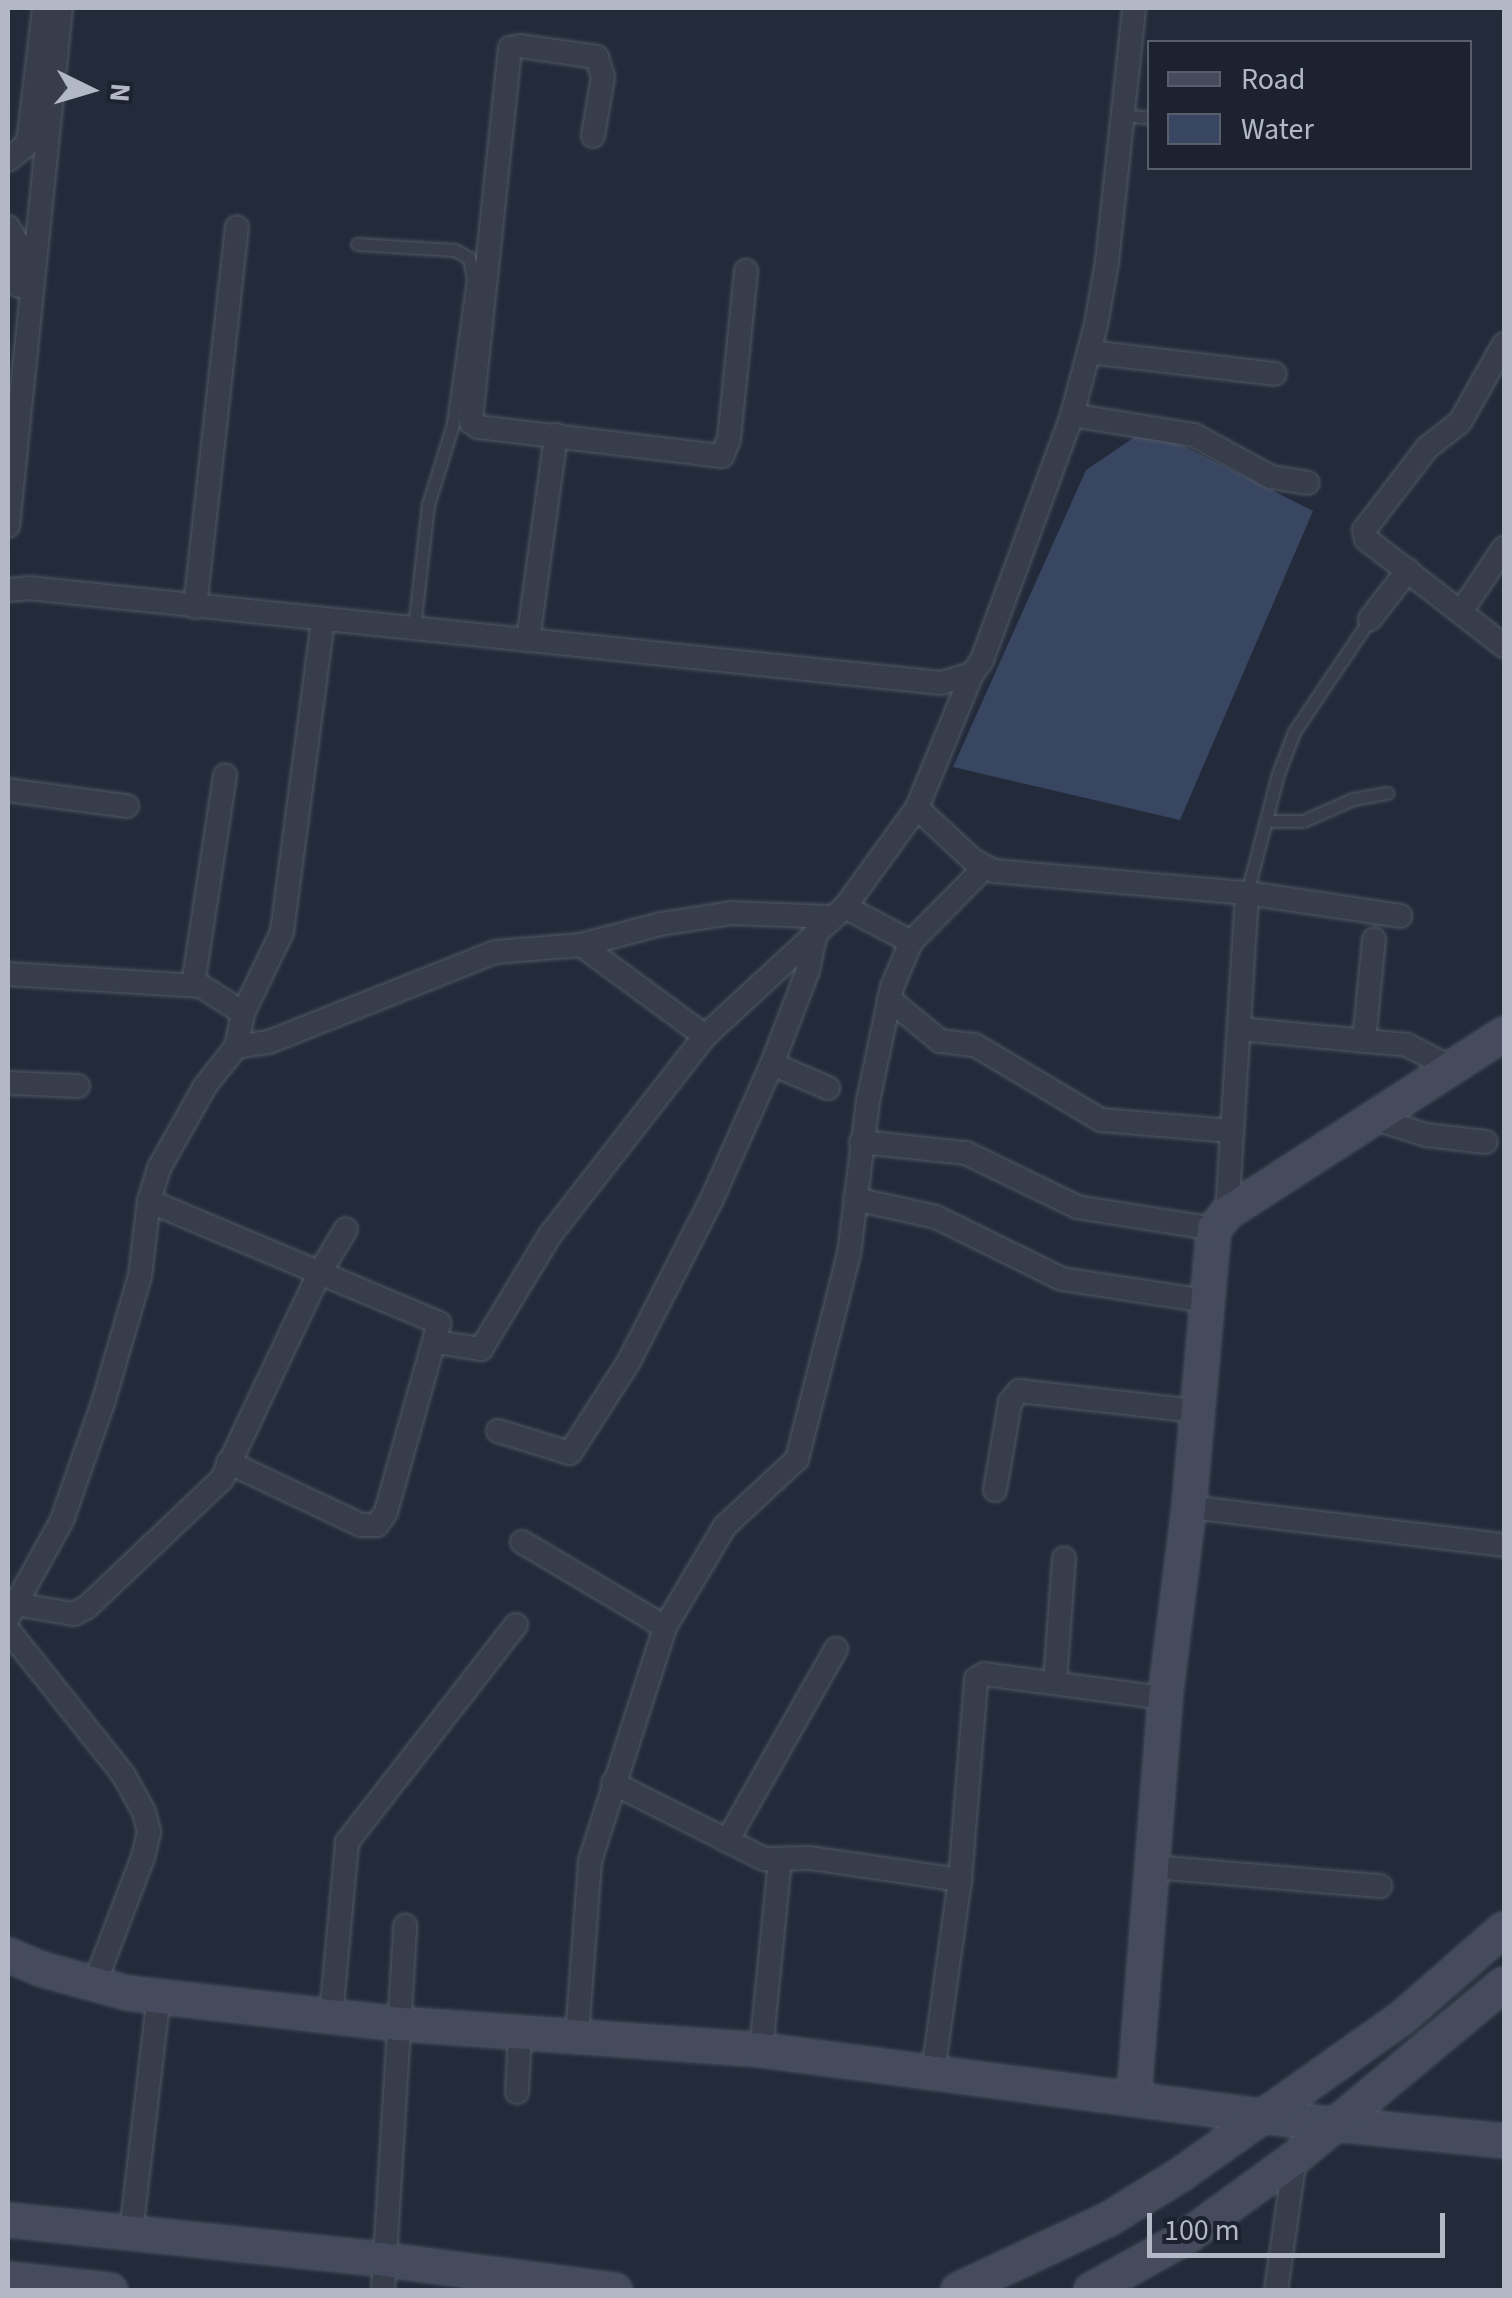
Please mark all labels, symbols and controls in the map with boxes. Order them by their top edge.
north arrow [40,40,140,140]
legend [1147,40,1472,170]
text: Road [1241,58,1305,101]
text: N [99,82,141,104]
text: Water [1241,108,1314,151]
scale bar [1152,2193,1450,2255]
text: 100 m [1164,2209,1240,2252]

